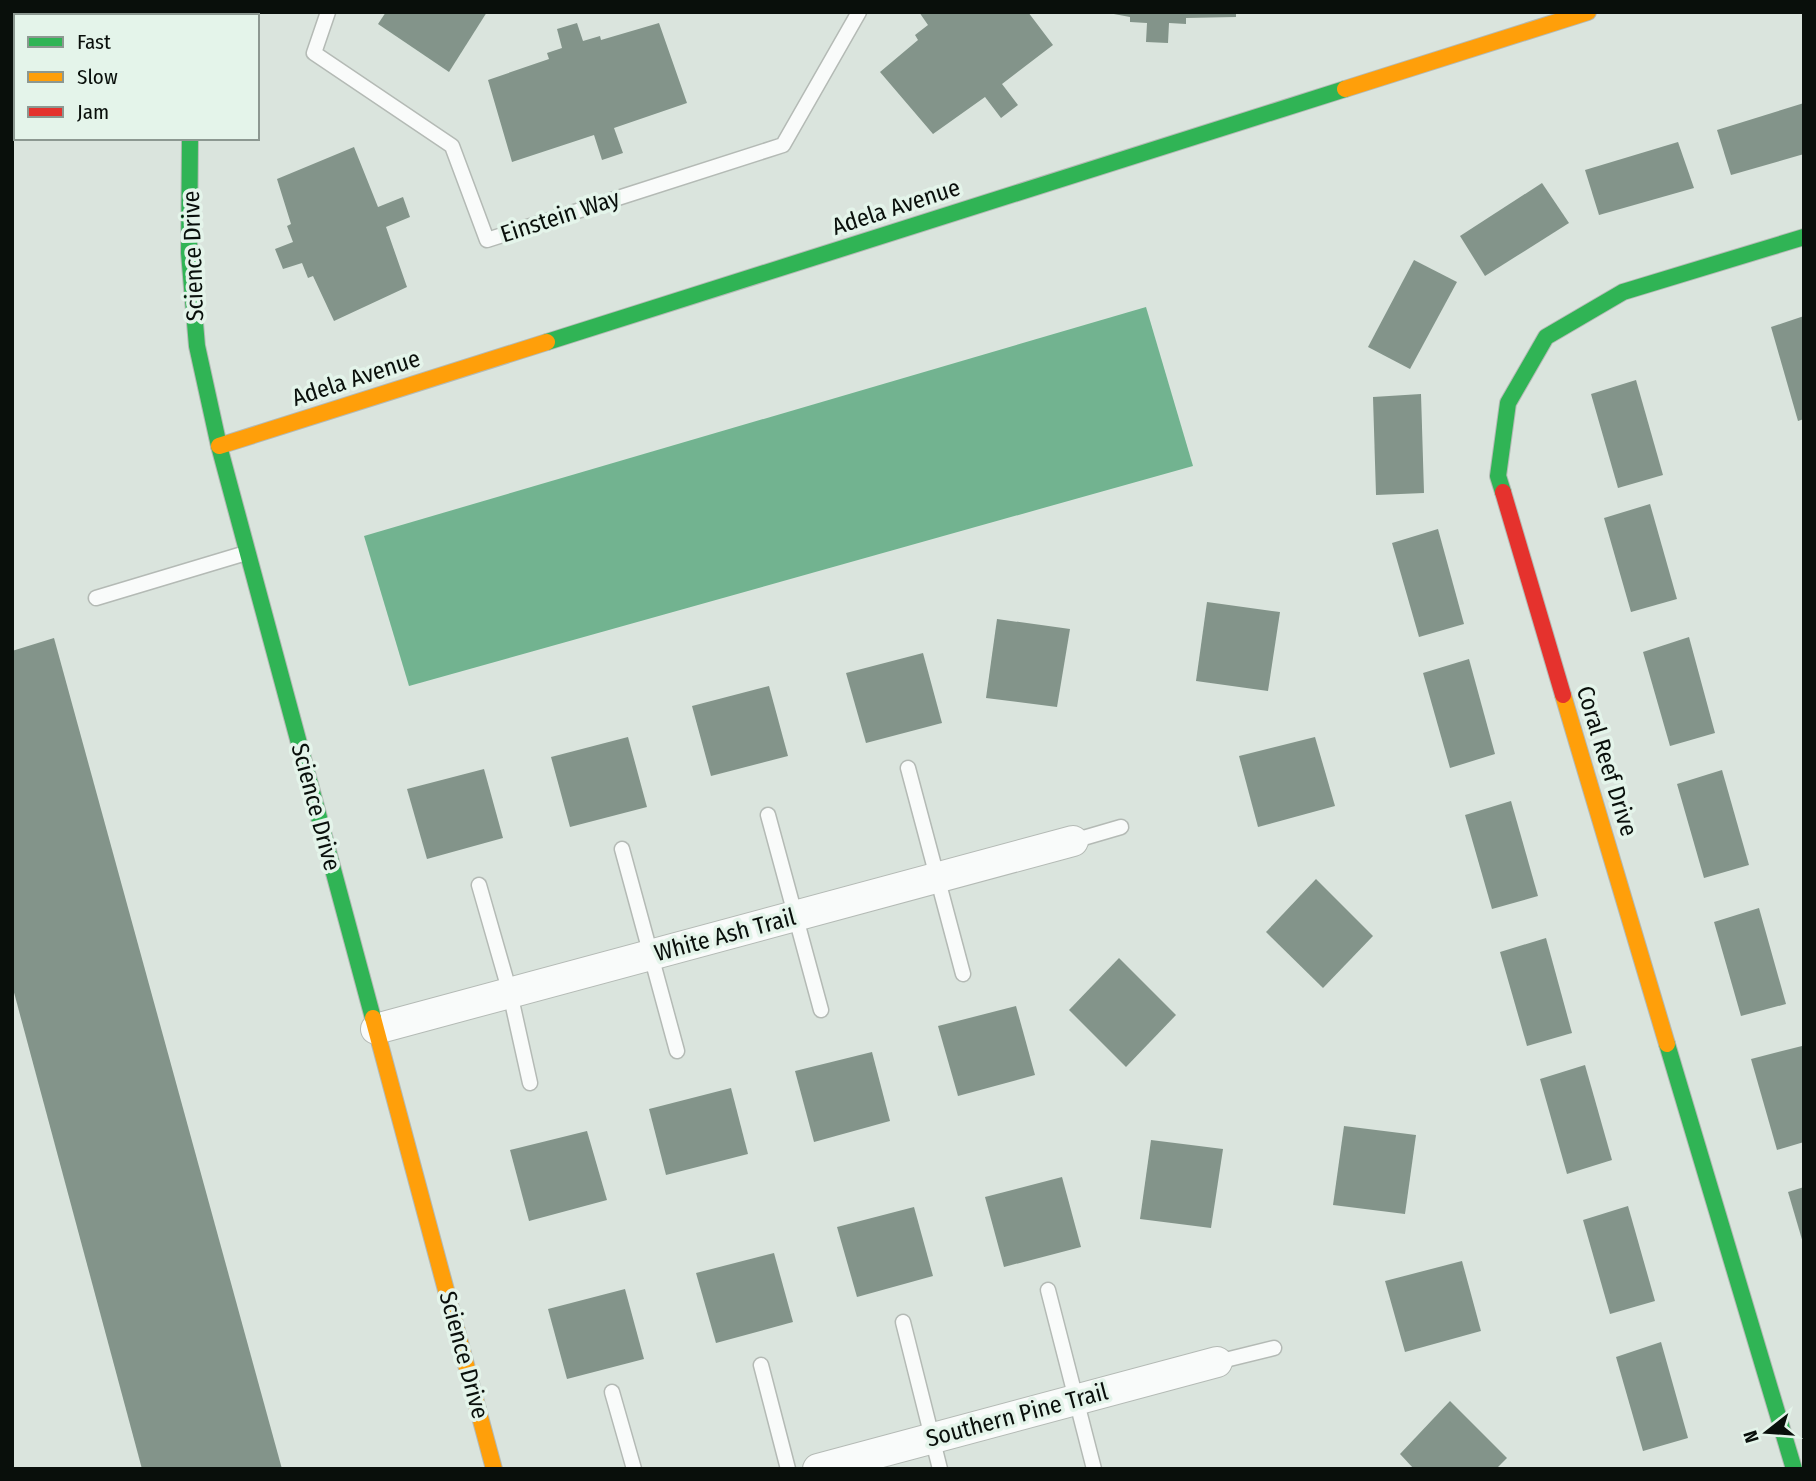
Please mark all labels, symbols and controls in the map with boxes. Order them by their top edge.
legend [14,14,259,140]
text: Fast [77,29,111,55]
text: Slow [77,64,118,90]
text: Jam [77,99,109,125]
street label: Adela Avenue [828,173,964,241]
street label: Einstein Way [497,184,623,248]
street label: Science Drive [177,190,209,322]
street label: Adela Avenue [288,344,424,412]
street label: Coral Reef Drive [1571,682,1643,840]
street label: Science Drive [286,740,346,874]
street label: White Ash Trail [651,903,799,967]
street label: Science Drive [434,1288,494,1422]
street label: Southern Pine Trail [923,1377,1111,1453]
north arrow [1732,1397,1802,1467]
text: N [1739,1428,1764,1446]

